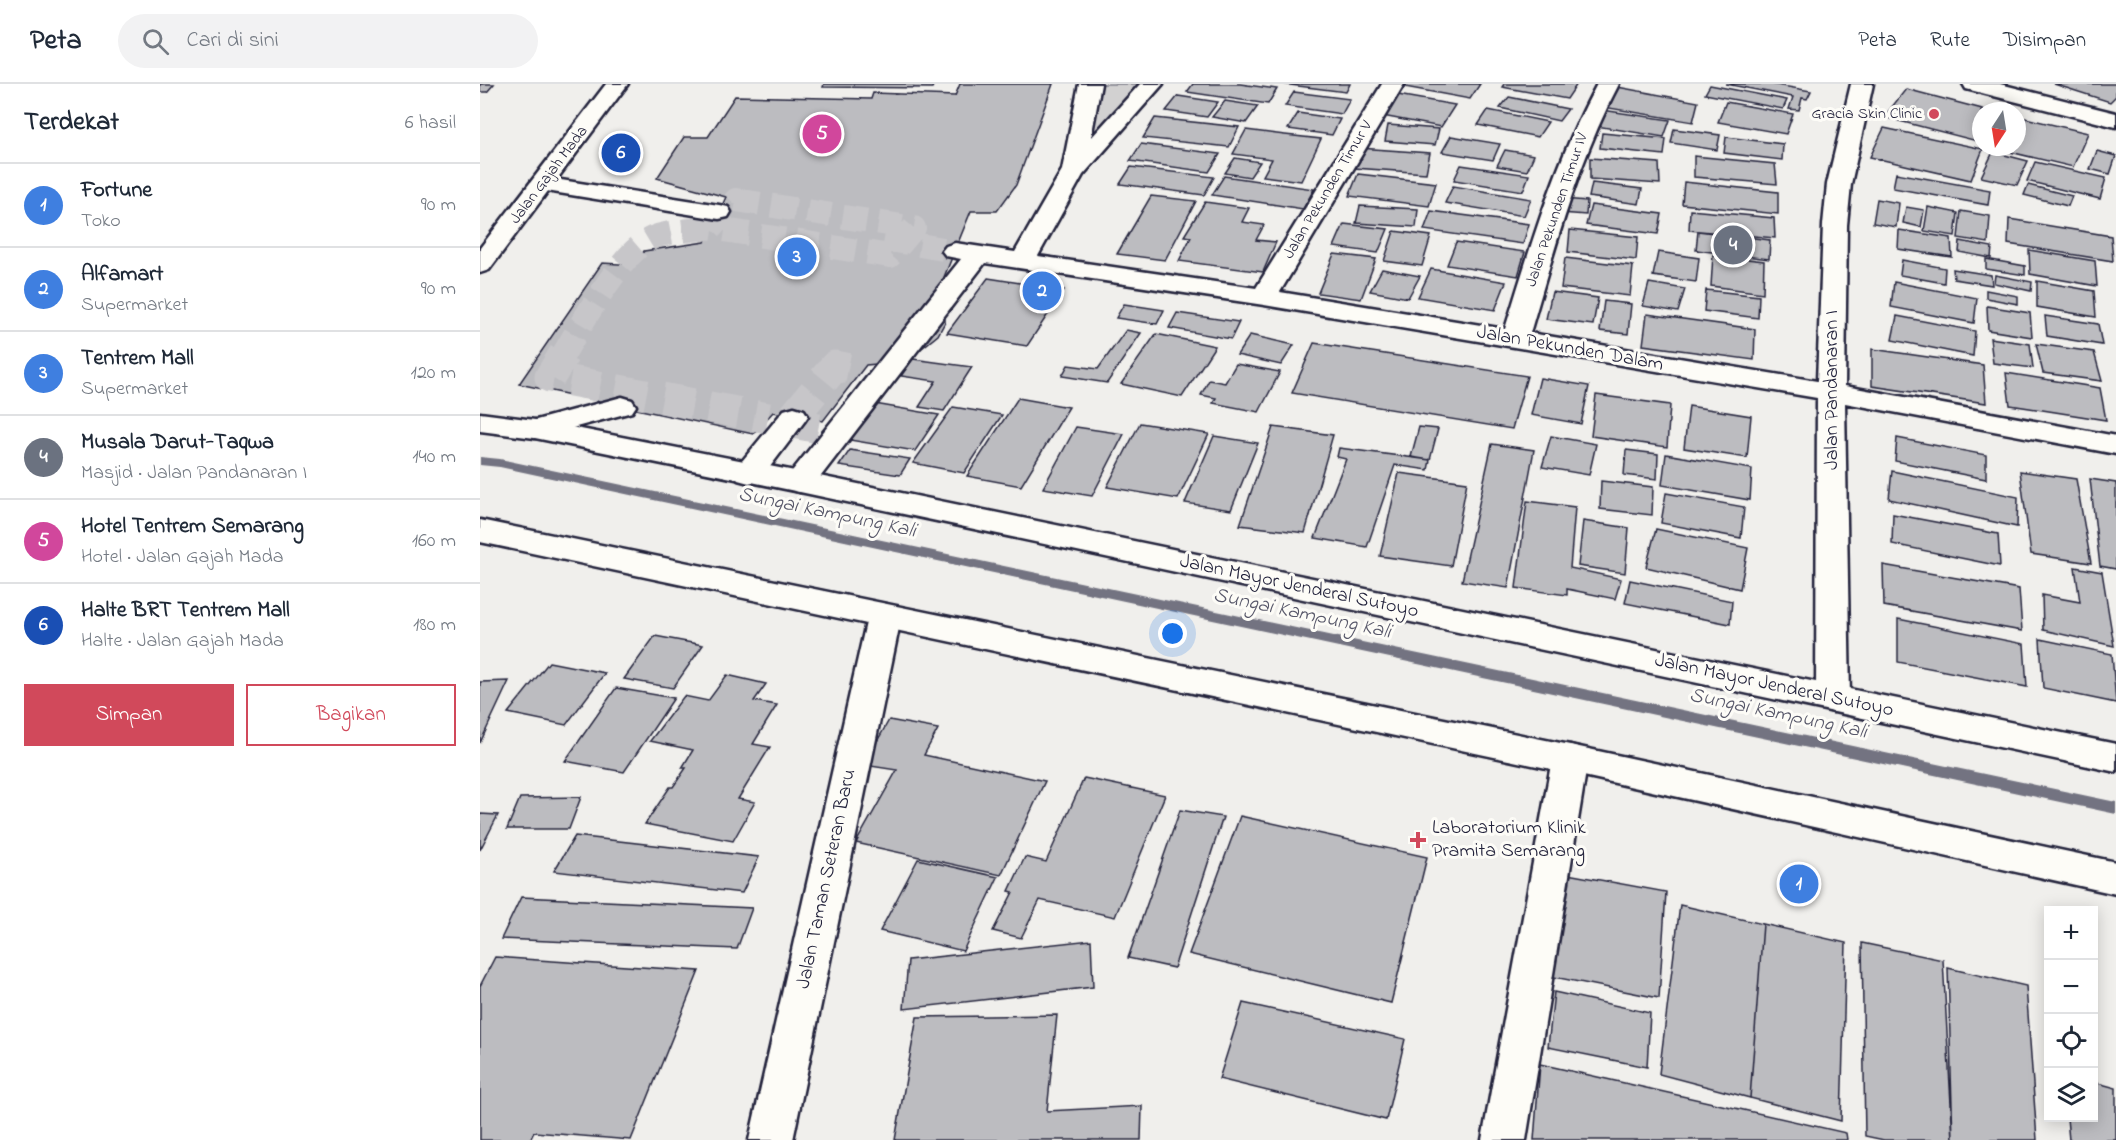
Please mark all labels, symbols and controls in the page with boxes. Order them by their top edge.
search box [118,14,538,68]
text: Peta [30,21,82,62]
icon: search [139,25,172,58]
text: Cari di sini [187,25,279,57]
text: Peta [1858,26,1897,56]
text: Rute [1930,26,1970,56]
text: Disimpan [2003,26,2086,56]
place label: Gracia Skin Clinic [1811,102,1923,126]
north arrow [1972,102,2026,156]
text: Terdekat [24,104,119,142]
marker: Gracia Skin Clinic [1927,107,1941,121]
text: 6 hasil [405,109,456,138]
pin: 5 [802,112,842,156]
street label: Jalan Pekunden Timur V [1277,116,1379,264]
street label: Jalan Gajah Mada [504,121,594,229]
pin: 6 [602,130,640,176]
street label: Jalan Pekunden Timur IV [1519,130,1595,290]
text: Fortune [81,175,152,207]
text: 1 [40,191,47,220]
text: 90 m [421,191,456,220]
text: Toko [81,207,121,236]
pin: 4 [1714,222,1752,268]
pin: 3 [778,234,816,279]
text: Alfamart [81,259,164,291]
pin: 2 [1022,268,1062,314]
text: 2 [39,275,48,304]
text: 90 m [421,275,456,304]
text: Supermarket [81,291,188,320]
street label: Jalan Pandanaran I [1818,310,1847,470]
street label: Jalan Pekunden Dalam [1474,318,1666,380]
text: Tentrem Mall [81,343,194,375]
text: 3 [39,359,48,388]
text: 120 m [411,359,456,388]
text: Supermarket [81,375,188,404]
text: Musala Darut-Taqwa [81,427,274,459]
text: 4 [39,443,48,472]
text: 140 m [412,443,456,472]
text: Masjid · Jalan Pandanaran I [81,459,307,488]
water label: Sungai Kampung Kali [735,480,921,548]
text: Hotel Tentrem Semarang [81,511,304,543]
text: 5 [38,527,49,556]
text: 160 m [412,527,456,556]
text: Hotel · Jalan Gajah Mada [81,543,284,572]
street label: Jalan Mayor Jenderal Sutoyo [1177,548,1421,626]
water label: Sungai Kampung Kali [1210,581,1396,649]
text: Halte BRT Tentrem Mall [81,595,290,627]
text: 6 [39,611,48,640]
text: 180 m [413,611,456,640]
your location [1158,619,1187,648]
text: Halte · Jalan Gajah Mada [81,627,284,656]
street label: Jalan Mayor Jenderal Sutoyo [1652,647,1896,725]
water label: Sungai Kampung Kali [1686,681,1872,749]
button: Simpan [24,684,234,746]
button: Bagikan [246,684,456,746]
street label: Jalan Taman Seteran Baru [790,766,864,992]
place label: Laboratorium Klinik Pramita Semarang [1432,814,1586,867]
marker: Laboratorium Klinik Pramita Semarang [1409,831,1427,849]
pin: 1 [1780,862,1818,906]
map controls [2044,906,2098,1122]
button: + [2044,906,2098,960]
button: − [2044,960,2098,1014]
button: locate [2044,1014,2098,1068]
button: layers [2044,1068,2098,1122]

